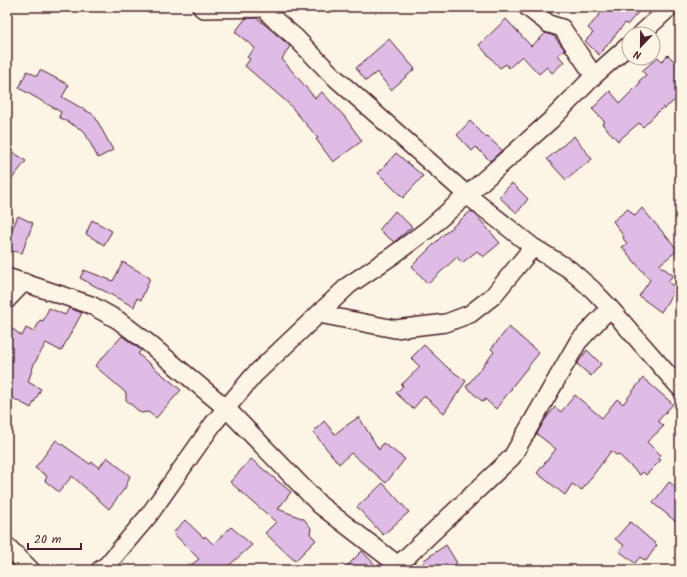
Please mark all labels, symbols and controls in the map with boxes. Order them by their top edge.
north arrow [621,26,661,66]
text: N [631,45,644,64]
scale bar [28,525,81,551]
text: 20 m [34,530,62,549]

